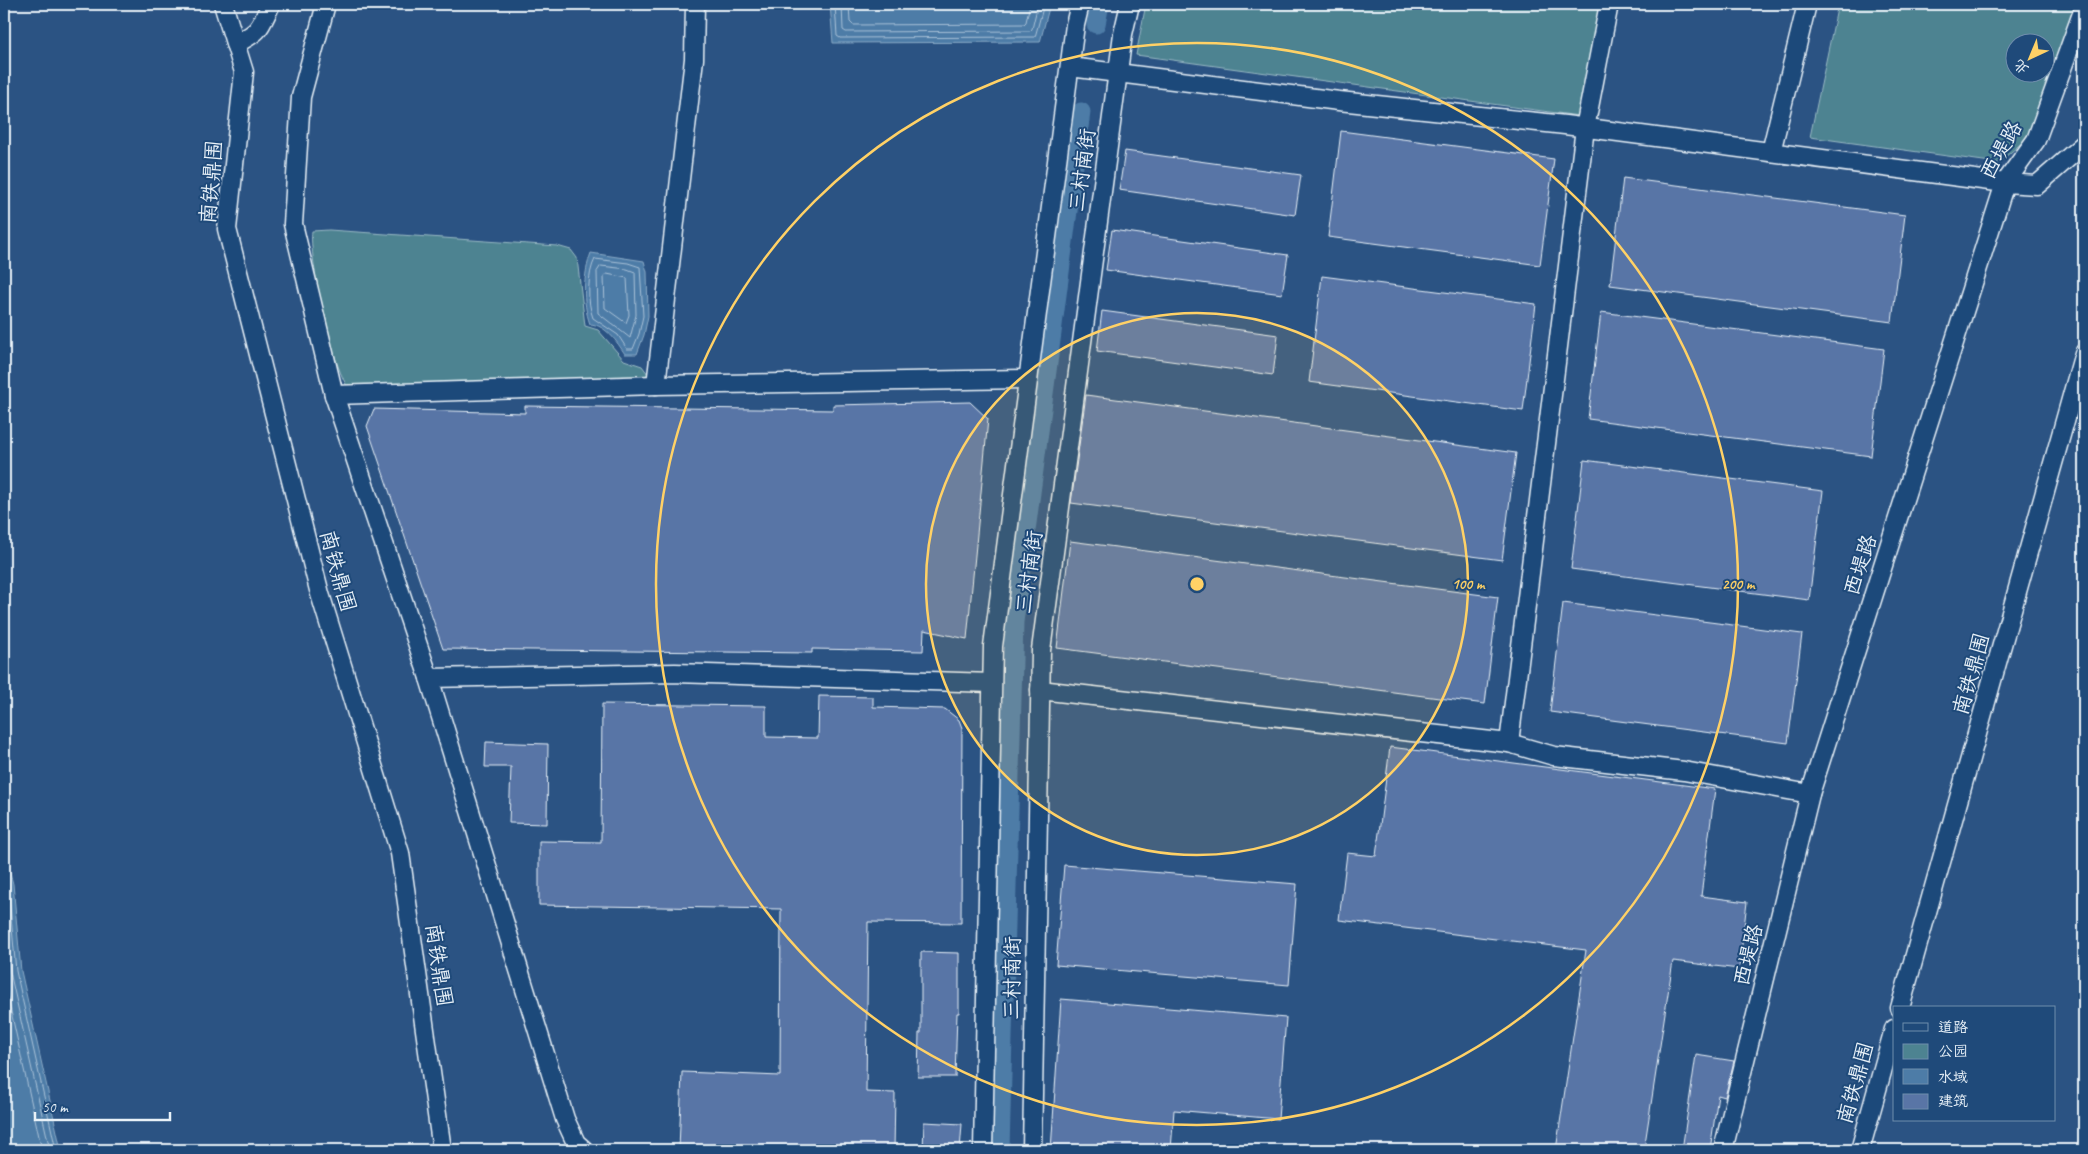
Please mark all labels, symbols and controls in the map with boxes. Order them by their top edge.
north arrow [2006,32,2056,82]
text: 北 [2010,56,2032,78]
street label: 西堤路 [1974,116,2028,184]
street label: 三村南街 [1063,127,1101,213]
street label: 南铁鼎围 [194,139,228,225]
street label: 南铁鼎围 [315,527,361,615]
street label: 三村南街 [1010,529,1048,615]
street label: 西堤路 [1838,531,1882,599]
centre of rings [1188,575,1206,593]
text: 100 m [1452,575,1486,594]
text: 200 m [1722,575,1756,594]
street label: 南铁鼎围 [1947,630,1995,718]
street label: 西堤路 [1728,921,1768,989]
street label: 南铁鼎围 [420,922,458,1008]
street label: 三村南街 [998,936,1026,1020]
legend [1893,1006,2056,1122]
text: 道路 [1938,1018,1968,1037]
street label: 南铁鼎围 [1831,1039,1879,1127]
text: 公园 [1938,1042,1968,1061]
text: 水域 [1938,1068,1968,1087]
scale bar [35,1089,170,1121]
text: 建筑 [1938,1092,1968,1111]
text: 50 m [42,1098,69,1117]

